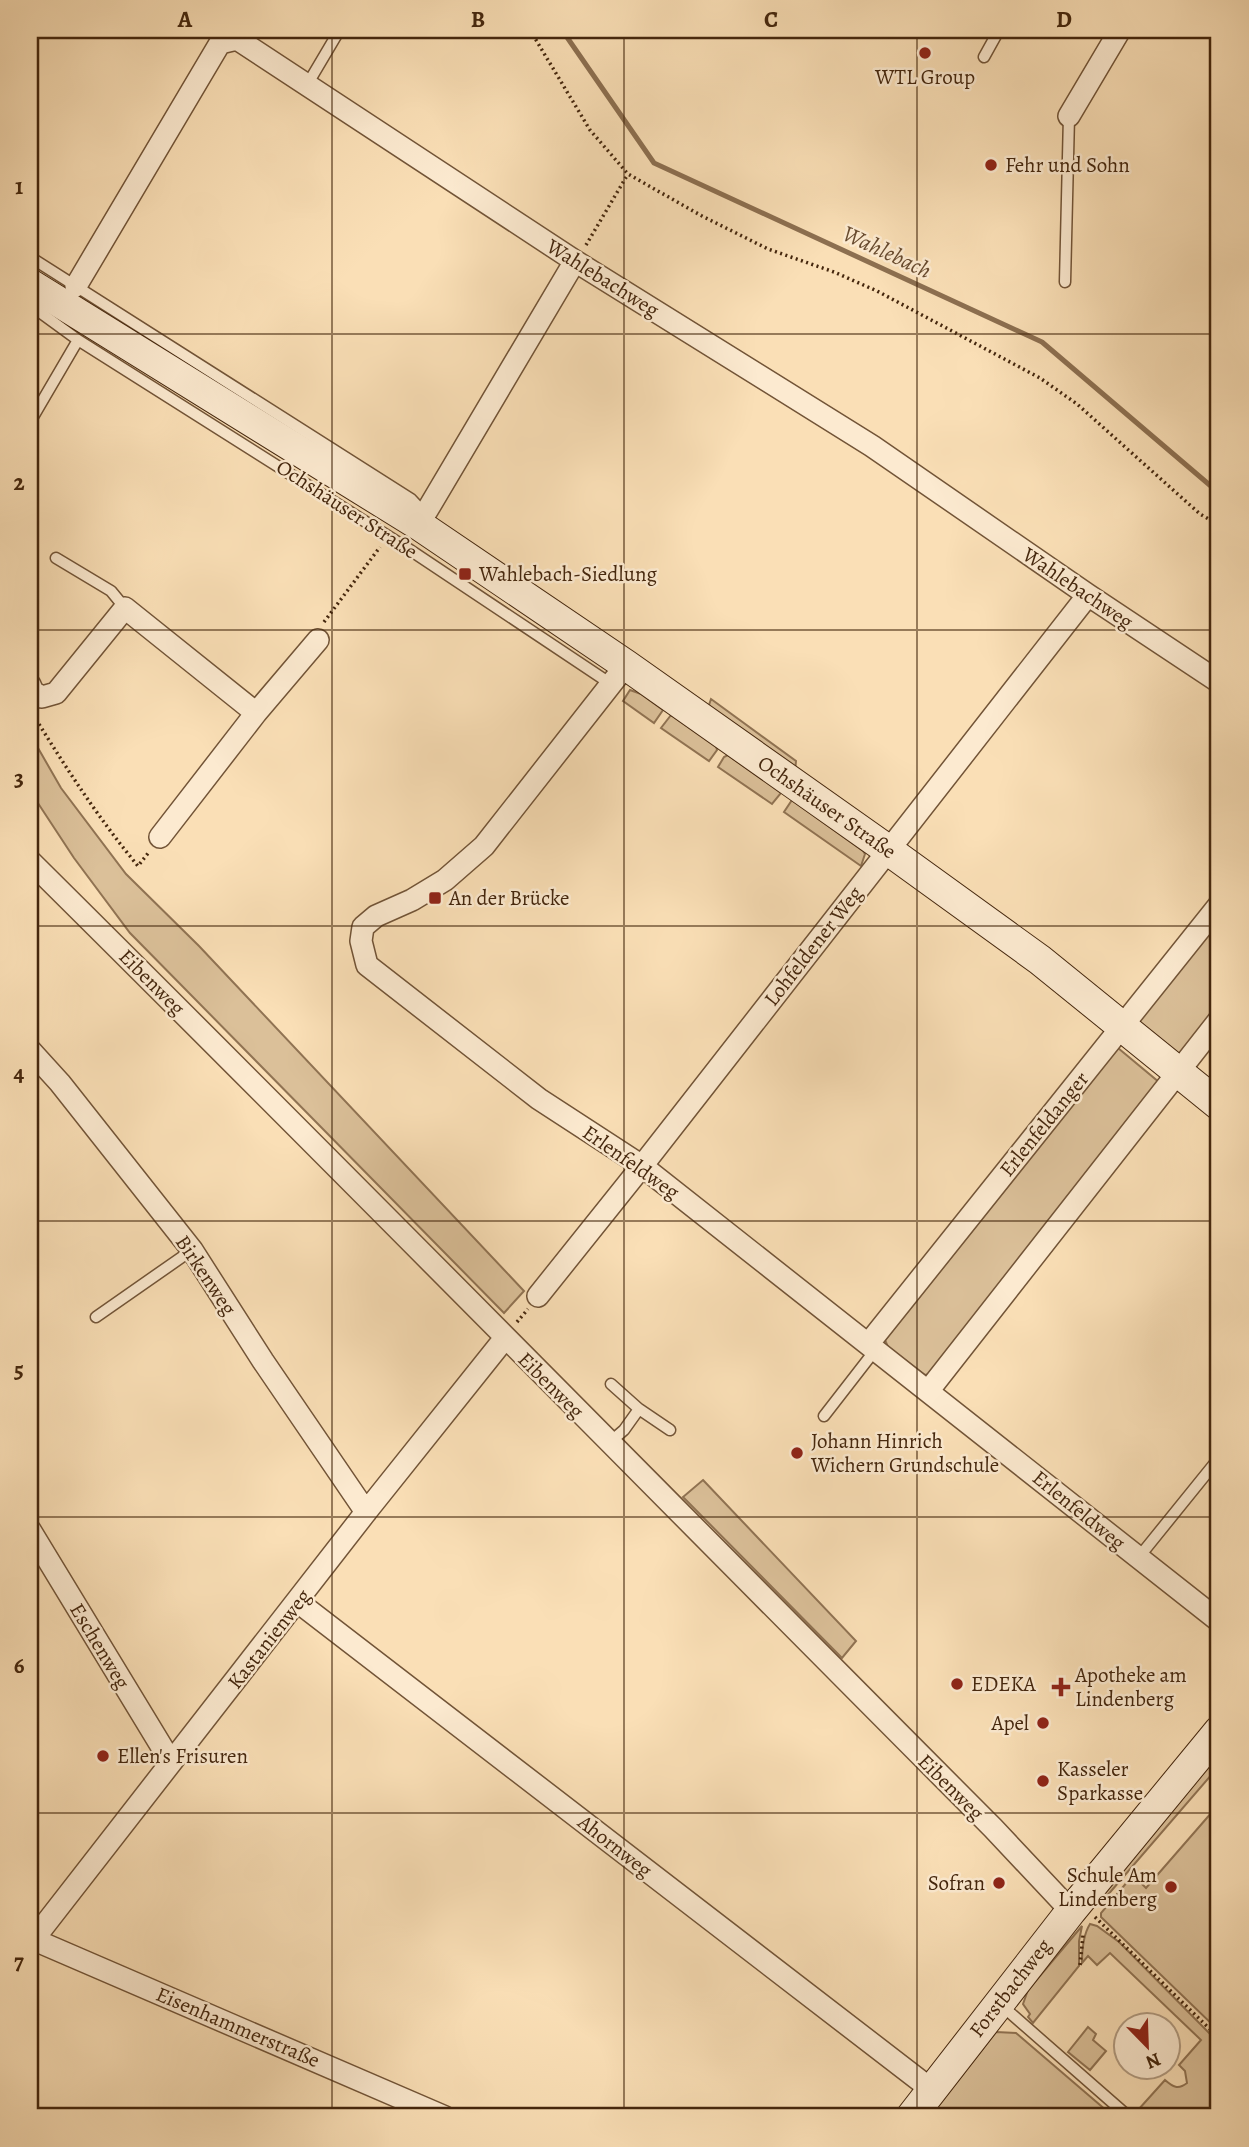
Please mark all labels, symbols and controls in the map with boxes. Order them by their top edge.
text: A [177,4,193,35]
text: B [471,4,485,35]
text: C [764,4,778,35]
text: D [1056,4,1072,35]
marker: WTL Group [917,45,933,61]
place label: WTL Group [874,63,975,91]
place label: Fehr und Sohn [1005,151,1130,179]
marker: Fehr und Sohn [983,157,999,173]
text: 1 [15,171,23,202]
water label: Wahlebach [837,218,937,286]
street label: Wahlebachweg [541,232,665,324]
street label: Ochshäuser Straße [271,453,423,565]
text: 2 [13,467,25,498]
street label: Wahlebachweg [1016,540,1139,636]
place label: Wahlebach-Siedlung [478,560,657,588]
marker: Wahlebach-Siedlung [457,566,473,582]
street label: Ochshäuser Straße [752,749,902,865]
text: 3 [14,763,24,794]
street label: Lohfeldener Weg [757,880,869,1012]
place label: An der Brücke [448,884,569,912]
marker: An der Brücke [427,890,443,906]
street label: Eibenweg [113,943,192,1022]
text: 4 [14,1058,25,1089]
street label: Erlenfeldanger [993,1066,1095,1182]
street label: Erlenfeldweg [577,1118,685,1206]
street label: Birkenweg [169,1229,243,1321]
street label: Eibenweg [512,1346,591,1425]
text: 5 [14,1354,24,1385]
place label: Johann Hinrich Wichern Grundschule [810,1427,999,1479]
marker: Johann Hinrich Wichern Grundschule [789,1445,805,1461]
street label: Erlenfeldweg [1027,1464,1132,1557]
street label: Kastanienweg [221,1583,317,1695]
street label: Eschenweg [63,1598,137,1695]
text: 6 [14,1650,25,1681]
place label: Apotheke am Lindenberg [1074,1661,1187,1713]
place label: EDEKA [971,1670,1036,1698]
marker: EDEKA [949,1676,965,1692]
marker: Apotheke am Lindenberg [1053,1679,1069,1695]
place label: Apel [991,1709,1029,1737]
marker: Apel [1035,1715,1051,1731]
place label: Ellen's Frisuren [117,1742,248,1770]
marker: Ellen's Frisuren [95,1748,111,1764]
street label: Eibenweg [912,1748,991,1827]
place label: Kasseler Sparkasse [1057,1755,1143,1807]
marker: Kasseler Sparkasse [1035,1773,1051,1789]
street label: Ahornweg [571,1808,658,1884]
place label: Schule Am Lindenberg [1058,1861,1157,1913]
place label: Sofran [928,1869,985,1897]
marker: Sofran [991,1875,1007,1891]
marker: Schule Am Lindenberg [1163,1879,1179,1895]
street label: Forstbachweg [963,1932,1058,2043]
text: 7 [14,1946,24,1977]
street label: Eisenhammerstraße [152,1980,324,2074]
north arrow [1112,2010,1182,2080]
text: N [1142,2046,1165,2075]

